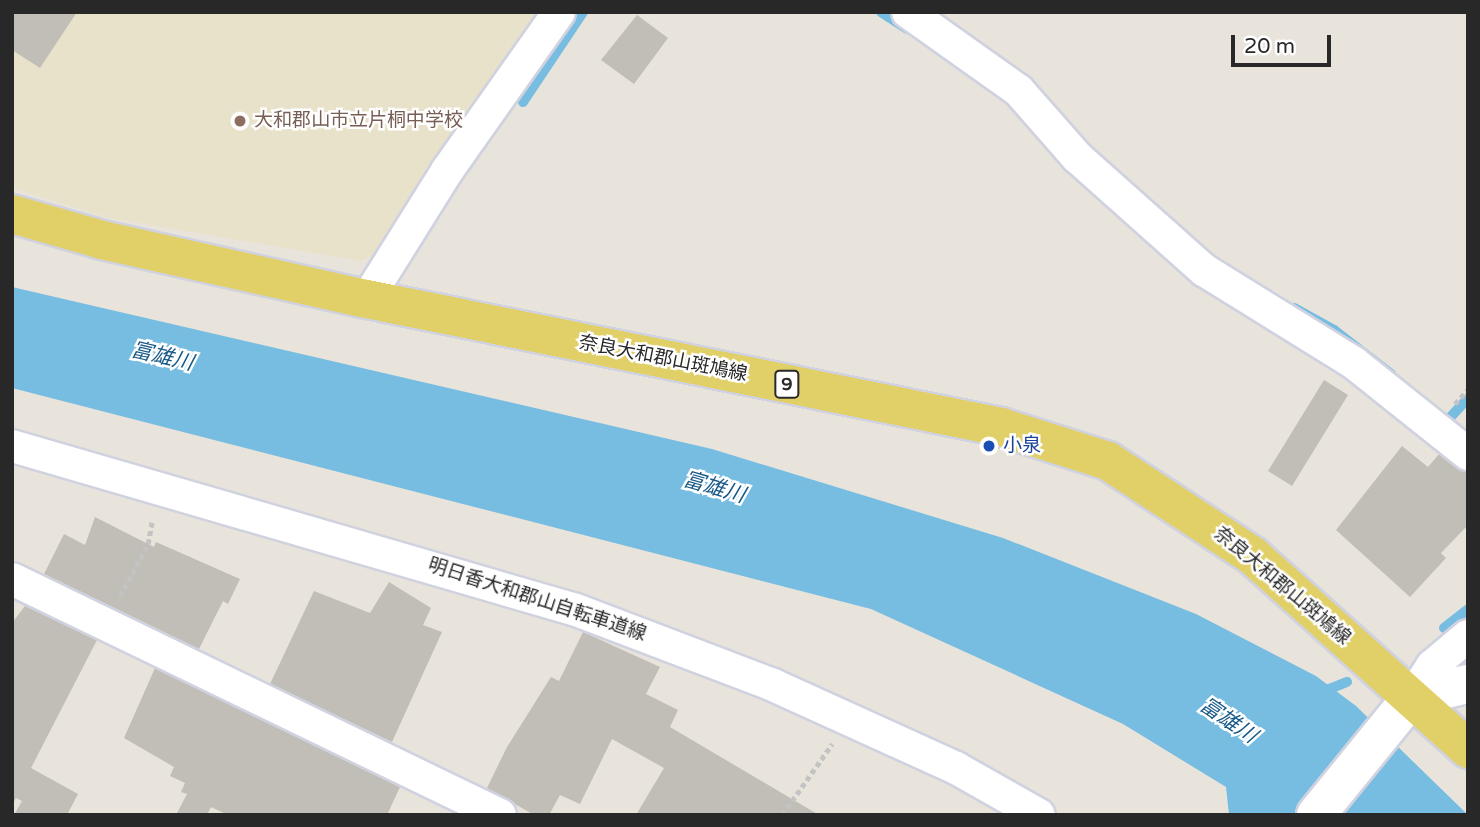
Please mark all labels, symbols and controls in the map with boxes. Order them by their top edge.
scale bar [1235,21,1335,65]
text: 20 m [1244,34,1295,59]
place label: 大和郡山市立片桐中学校 [254,110,463,132]
marker: 大和郡山市立片桐中学校 [232,113,248,129]
street label: 奈良大和郡山斑鳩線 [577,331,749,387]
water label: 富雄川 [128,338,196,376]
road number: 9 [773,370,801,398]
place label: 小泉 [1003,435,1041,457]
marker: 小泉 [981,438,997,454]
water label: 富雄川 [680,467,748,509]
street label: 奈良大和郡山斑鳩線 [1209,522,1355,650]
street label: 明日香大和郡山自転車道線 [425,554,649,646]
water label: 富雄川 [1195,693,1261,749]

